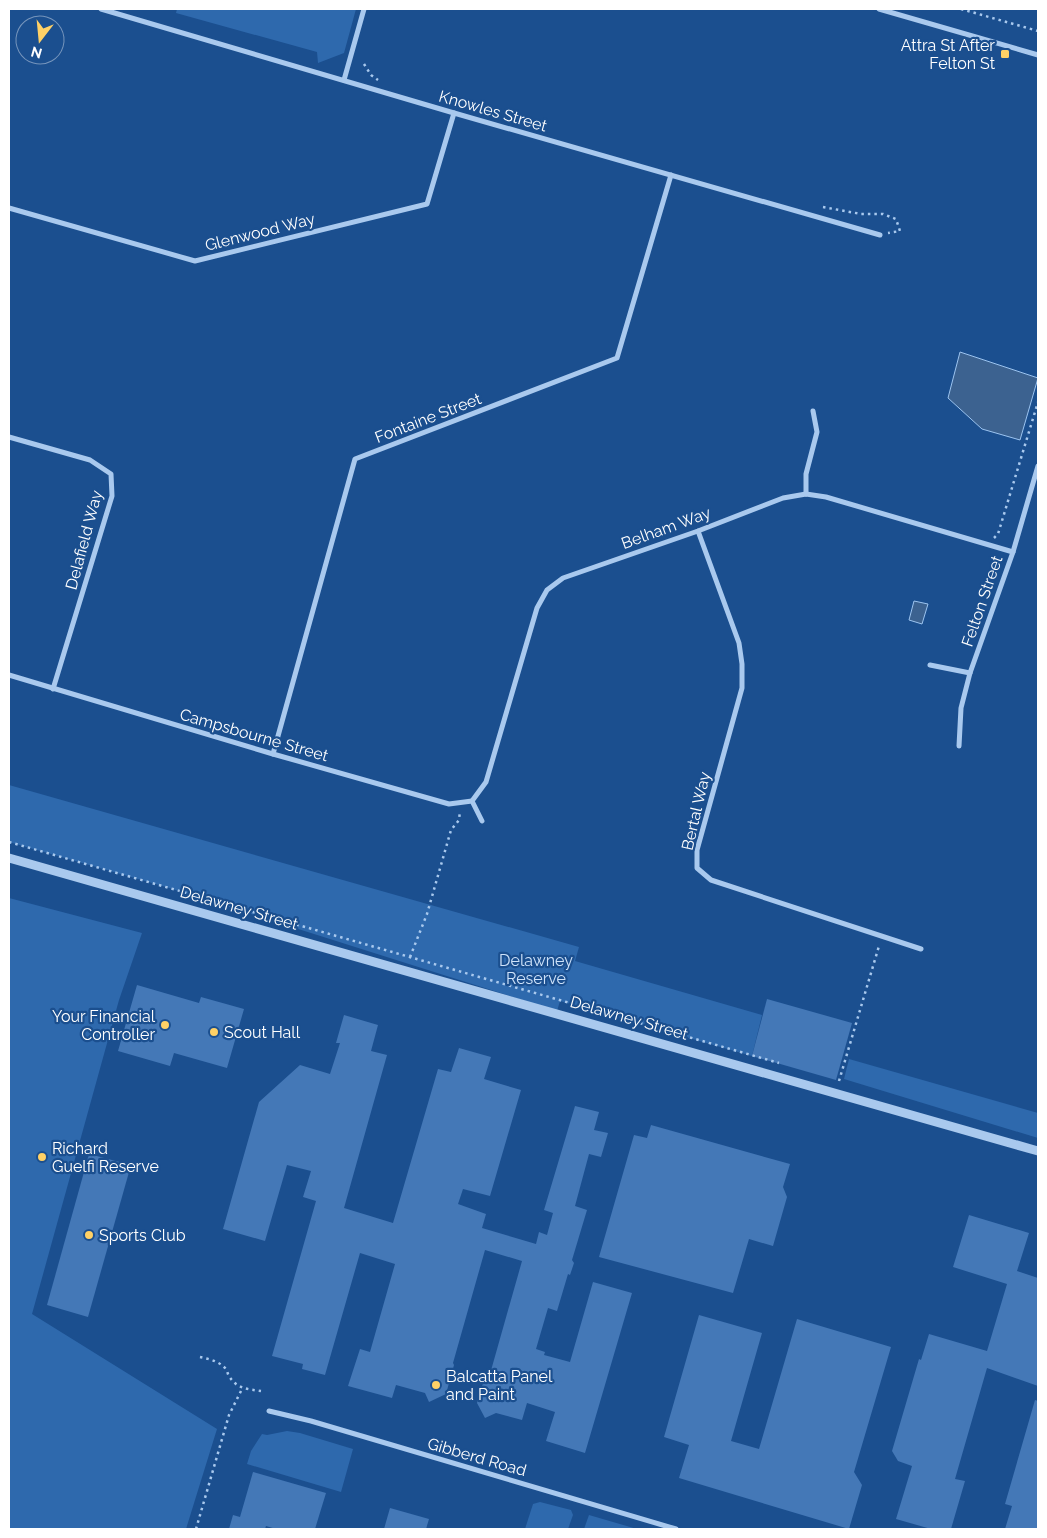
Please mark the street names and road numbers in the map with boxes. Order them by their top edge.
street label: Knowles Street [437,86,550,136]
street label: Glenwood Way [203,209,317,255]
street label: Fontaine Street [372,389,484,447]
street label: Delafield Way [62,488,106,592]
street label: Belham Way [619,503,714,553]
street label: Felton Street [958,552,1007,649]
street label: Campsbourne Street [178,705,331,765]
street label: Bertal Way [678,769,714,852]
street label: Delawney Street [178,882,301,934]
street label: Delawney Street [568,992,691,1044]
street label: Gibberd Road [425,1434,529,1480]

